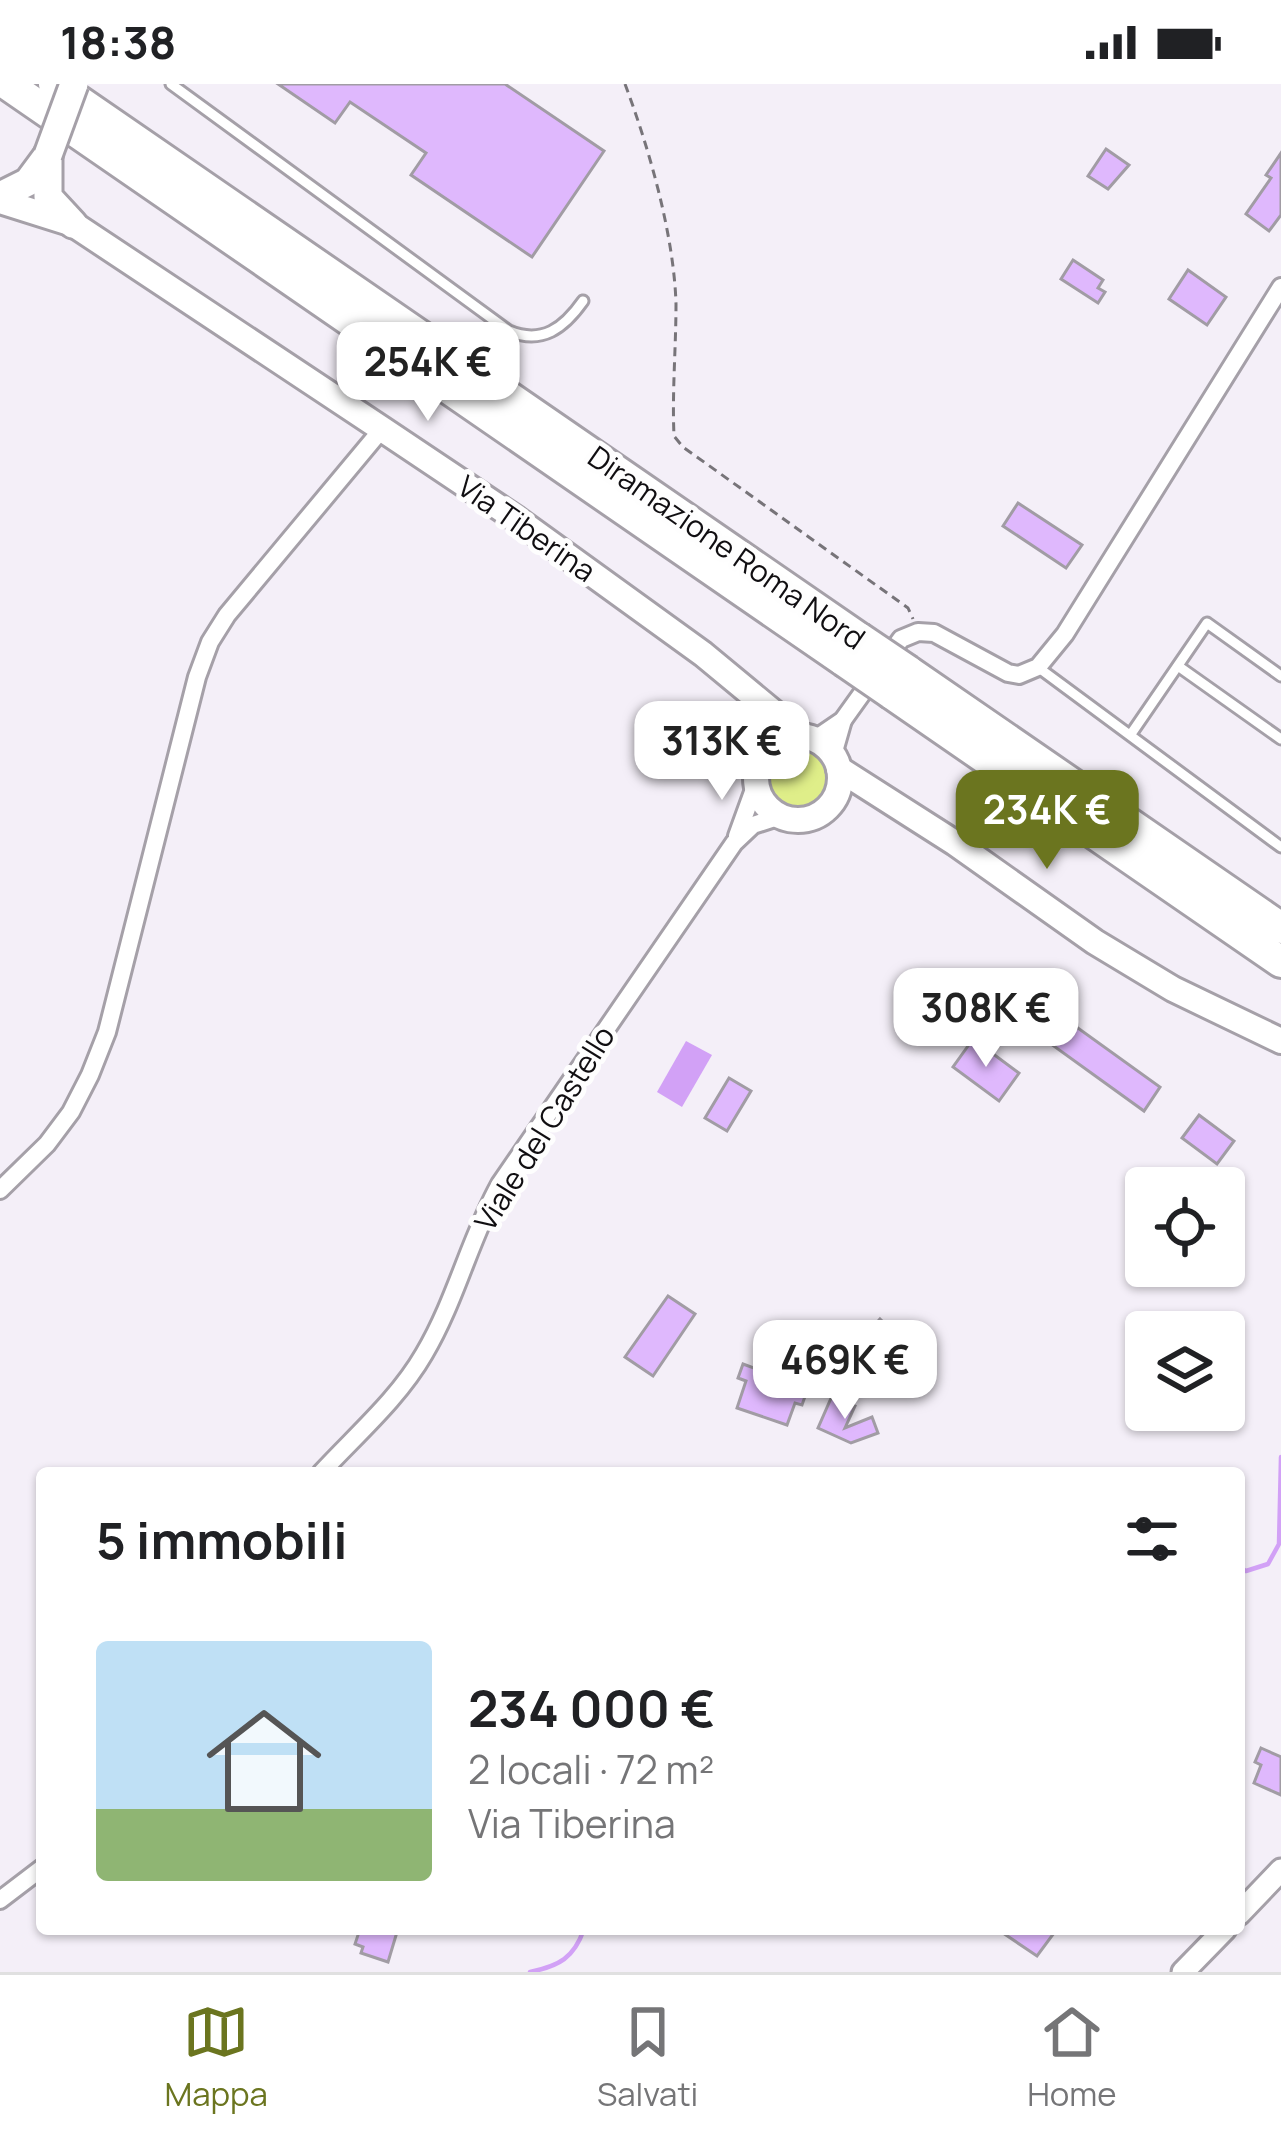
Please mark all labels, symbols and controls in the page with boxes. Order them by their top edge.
text: 18:38 [60,11,176,73]
pin: 254K € [330,322,526,424]
text: 254K € [364,334,492,388]
street label: Diramazione Roma Nord [580,436,874,658]
street label: Via Tiberina [450,465,604,591]
pin: 313K € [624,701,820,803]
text: 313K € [661,713,783,767]
pin: 234K € [949,770,1145,872]
text: 234K € [983,782,1111,836]
pin: 308K € [888,968,1084,1070]
text: 308K € [920,980,1052,1034]
street label: Viale del Castello [464,1018,624,1238]
map controls [1125,1167,1245,1431]
button: locate [1125,1167,1245,1287]
button: layers [1125,1311,1245,1431]
pin: 469K € [747,1320,943,1422]
text: 469K € [780,1332,910,1386]
text: 5 immobili [96,1505,348,1574]
icon: filters [1119,1506,1185,1572]
text: 234 000 € [468,1673,715,1742]
icon: home [192,1689,336,1833]
text: 2 locali · 72 m² [468,1742,714,1796]
text: Via Tiberina [468,1796,676,1850]
tab: Mappa [164,1999,268,2116]
tab: Salvati [597,1999,698,2116]
tab: Home [1027,1999,1117,2116]

